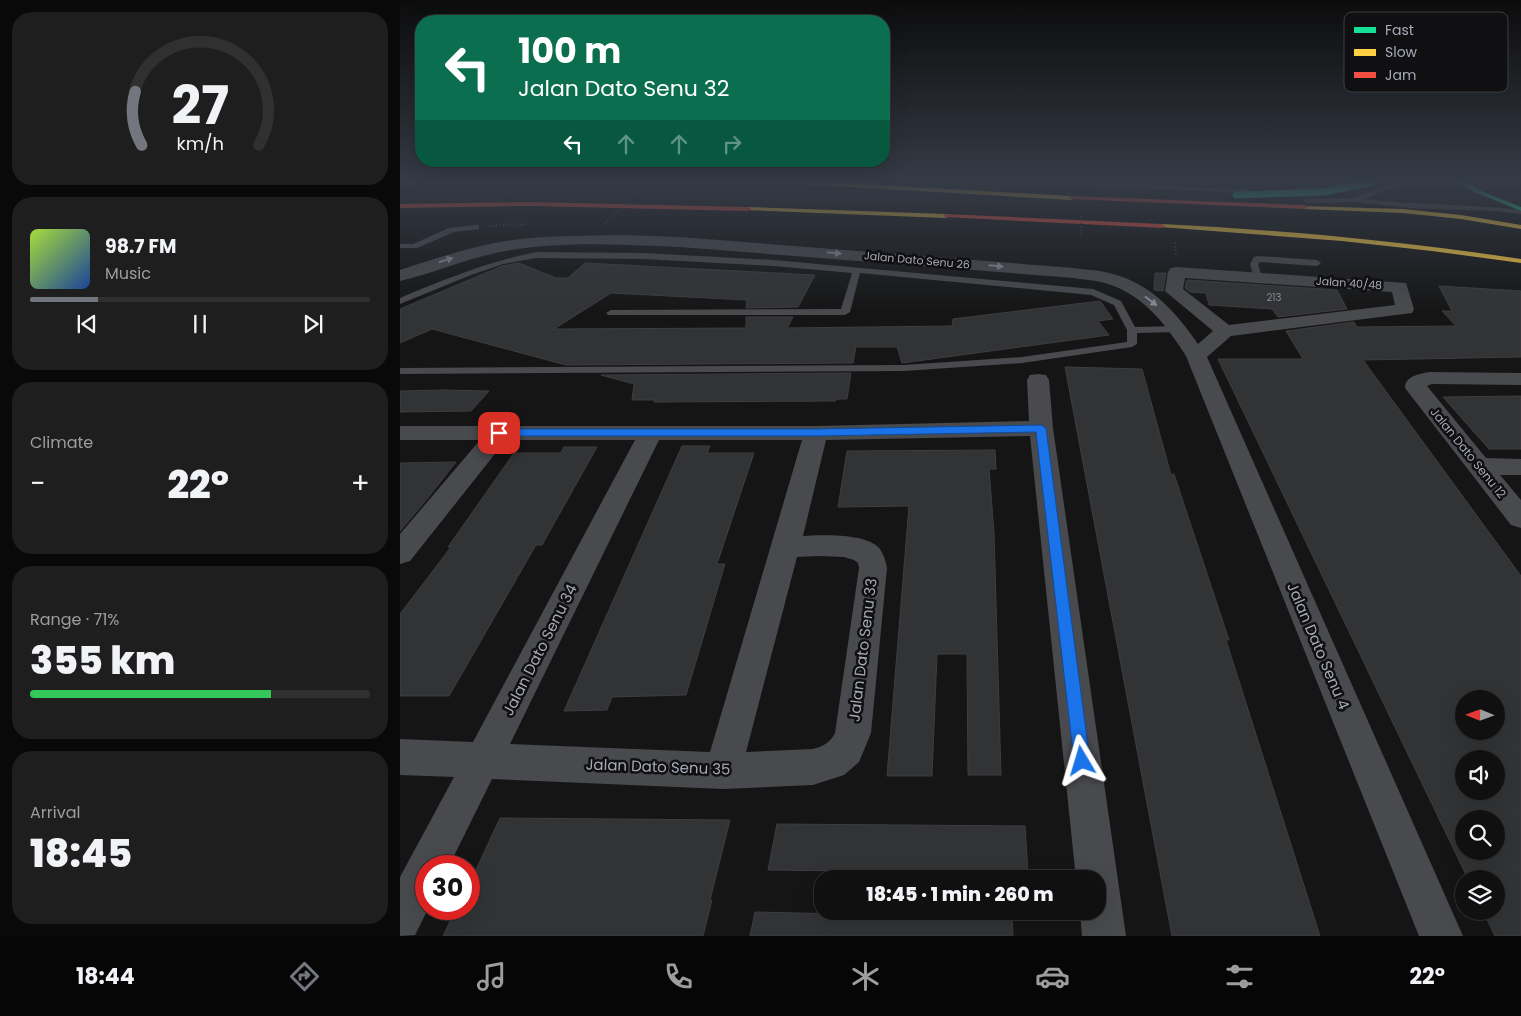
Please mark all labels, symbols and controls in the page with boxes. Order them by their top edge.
legend [1344,12,1508,92]
text: Fast [1385,20,1414,40]
text: 100 m [518,26,621,75]
icon: left [435,35,500,100]
text: Slow [1385,42,1418,62]
text: Jam [1385,65,1416,85]
text: 27 [171,69,229,142]
text: Jalan Dato Senu 32 [518,73,729,104]
icon: left [559,130,587,158]
icon: ahead [612,130,640,158]
icon: ahead [665,130,693,158]
icon: right [718,130,746,158]
text: km/h [176,131,224,156]
text: 98.7 FM [105,233,176,260]
street label: Jalan Dato Senu 26 [863,247,971,273]
one-way arrow [826,249,842,257]
one-way arrow [439,256,454,264]
text: Music [105,262,151,285]
one-way arrow [988,262,1004,270]
street label: Jalan 40/48 [1315,273,1383,293]
house number: 213 [1267,290,1282,305]
one-way arrow [1144,296,1158,306]
icon: previous [73,310,101,338]
icon: pause [186,310,214,338]
icon: next [299,310,327,338]
street label: Jalan Dato Senu 12 [1427,404,1510,502]
pin [478,412,520,454]
icon: arrive [485,419,513,447]
text: Climate [30,431,93,454]
text: 22° [167,458,229,511]
text: − [30,464,45,503]
text: + [351,464,370,503]
street label: Jalan Dato Senu 33 [843,577,882,723]
street label: Jalan Dato Senu 4 [1282,579,1355,713]
street label: Jalan Dato Senu 34 [497,580,582,719]
text: Range · 71% [30,608,119,631]
text: 355 km [30,634,175,687]
north arrow [1455,690,1505,740]
map controls [1455,690,1505,920]
position arrow [1055,734,1107,786]
button: sound [1455,750,1505,800]
street label: Jalan Dato Senu 35 [585,753,731,780]
text: Arrival [30,801,80,824]
button: search [1455,810,1505,860]
text: 18:45 [30,827,132,880]
speed limit sign: 30 [415,855,480,920]
button: layers [1455,870,1505,920]
text: 18:45 · 1 min · 260 m [866,881,1054,908]
icon: directions [287,959,322,994]
icon: music [474,959,509,994]
icon: phone [661,959,696,994]
icon: climate [848,959,883,994]
icon: car [1035,959,1070,994]
icon: filters [1222,959,1257,994]
text: 18:44 [76,961,135,992]
text: 22° [1410,961,1445,992]

